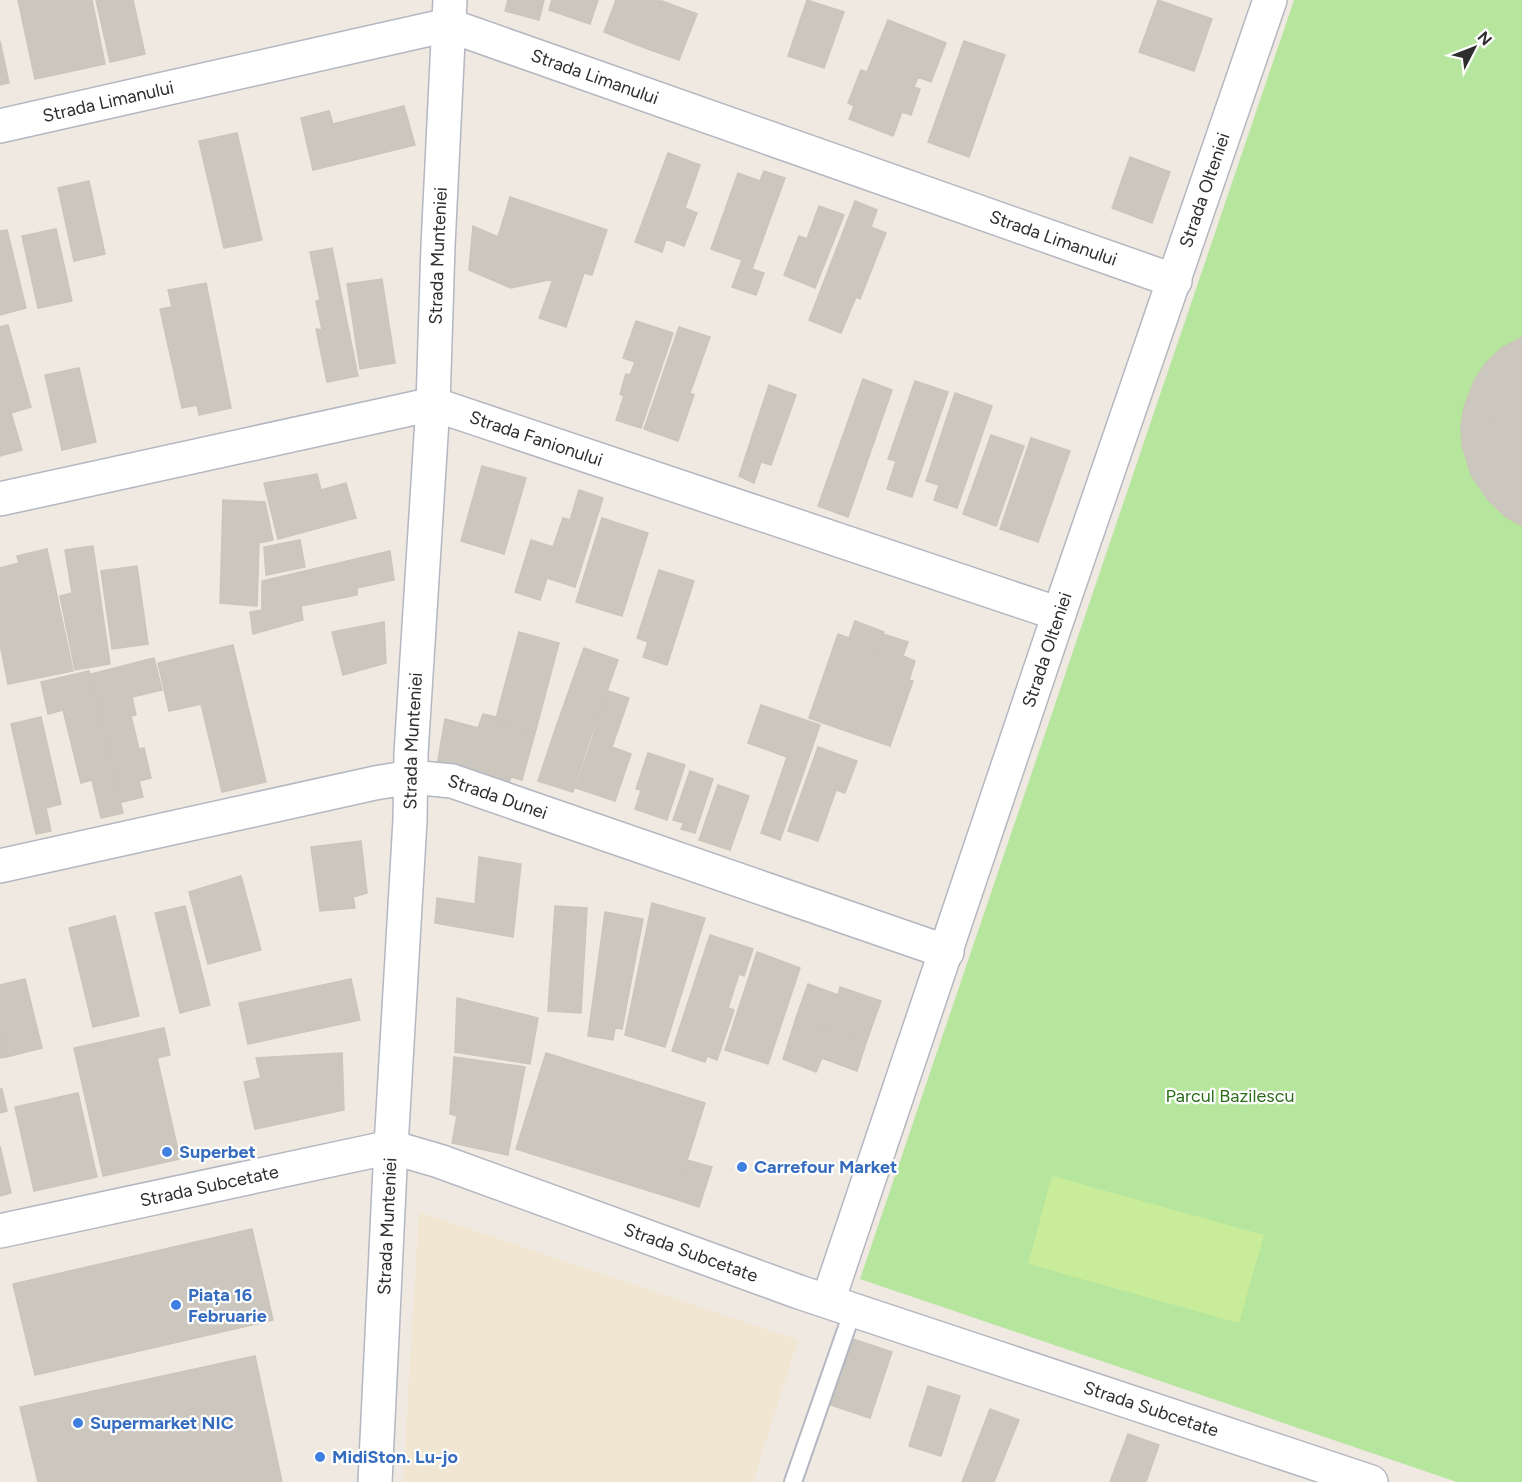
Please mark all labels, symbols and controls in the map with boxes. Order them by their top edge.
north arrow [1444,18,1504,78]
text: N [1474,27,1496,49]
street label: Strada Limanului [528,44,662,109]
street label: Strada Limanului [41,76,176,127]
street label: Strada Olteniei [1175,130,1235,251]
street label: Strada Munteniei [425,186,452,325]
street label: Strada Limanului [987,206,1120,271]
street label: Strada Fanionului [467,406,606,471]
street label: Strada Olteniei [1017,589,1077,710]
street label: Strada Munteniei [399,672,427,810]
street label: Strada Dunei [445,769,550,824]
park label: Parcul Bazilescu [1166,1085,1294,1107]
place label: Superbet [179,1141,256,1163]
marker: Superbet [160,1145,174,1159]
place label: Carrefour Market [754,1156,897,1178]
street label: Strada Munteniei [373,1157,401,1296]
street label: Strada Subcetate [138,1160,281,1212]
marker: Carrefour Market [735,1160,749,1174]
street label: Strada Subcetate [621,1218,761,1287]
place label: Piața 16 Februarie [188,1284,267,1327]
marker: Piața 16 Februarie [169,1298,183,1312]
street label: Strada Subcetate [1081,1376,1222,1442]
place label: Supermarket NIC [90,1412,234,1434]
marker: Supermarket NIC [71,1416,85,1430]
place label: MidiSton. Lu-jo [332,1446,458,1468]
marker: MidiSton. Lu-jo [313,1450,327,1464]

